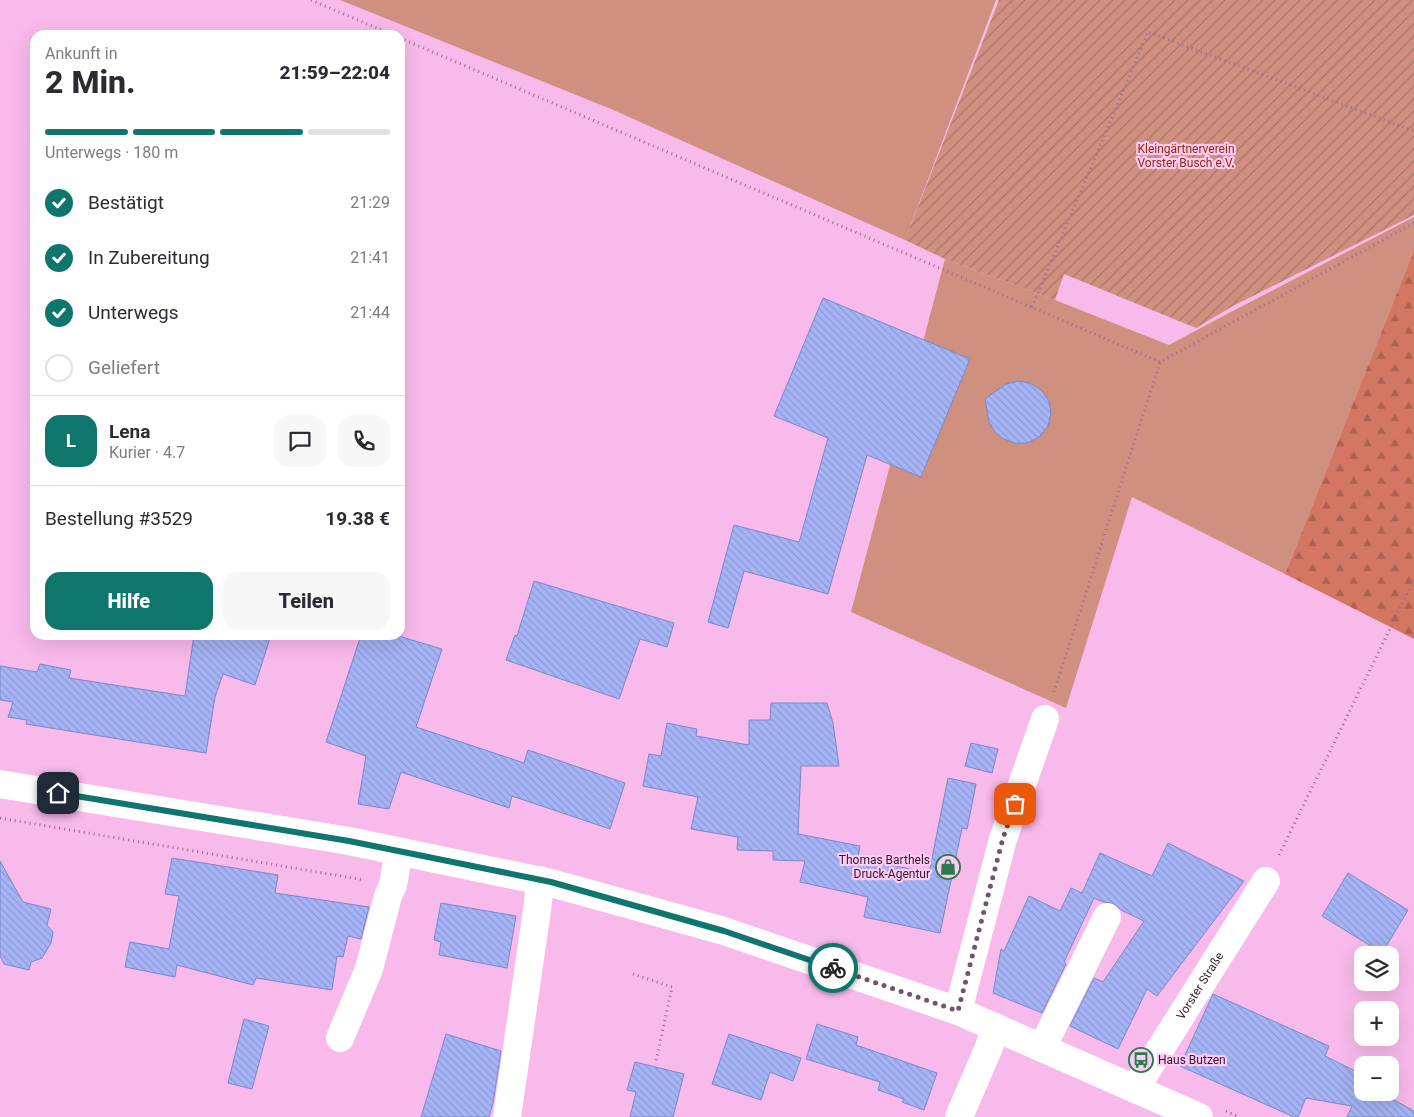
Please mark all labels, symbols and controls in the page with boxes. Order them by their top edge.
text: Ankunft in [45,44,118,63]
text: 21:59–22:04 [279,61,390,84]
text: 2 Min. [45,63,136,101]
park label: Kleingärtnerverein Vorster Busch e.V. [1137,142,1235,170]
text: Unterwegs · 180 m [45,143,178,162]
icon: check [45,189,73,217]
text: Bestätigt [88,191,164,214]
text: 21:29 [350,193,390,212]
icon: check [45,244,73,272]
text: In Zubereitung [88,246,210,269]
text: 21:41 [350,248,390,267]
icon: check [45,299,73,327]
text: Unterwegs [88,301,179,324]
text: 21:44 [350,303,390,322]
text: Geliefert [88,356,160,379]
button: chat [274,415,326,467]
button: phone [338,415,390,467]
text: Lena [109,420,150,443]
text: L [66,429,76,452]
text: Kurier · 4.7 [109,443,185,462]
text: Bestellung #3529 [45,507,193,530]
text: 19.38 € [325,507,390,530]
button: Hilfe [45,572,213,630]
button: Teilen [223,572,390,630]
pin [37,772,79,814]
icon: home [44,779,72,807]
pin [994,783,1036,825]
icon: bag [1001,790,1029,818]
place label: Thomas Barthels Druck-Agentur [839,853,930,881]
shop icon: Thomas Barthels Druck-Agentur [935,854,961,880]
courier [808,943,858,993]
map controls [1354,946,1399,1101]
button: layers [1354,946,1399,991]
street label: Vorster Straße [1174,950,1226,1022]
icon: bike [819,954,847,982]
button: + [1354,1001,1399,1046]
bus stop icon: Haus Butzen [1128,1047,1154,1073]
place label: Haus Butzen [1158,1053,1226,1067]
button: − [1354,1056,1399,1101]

